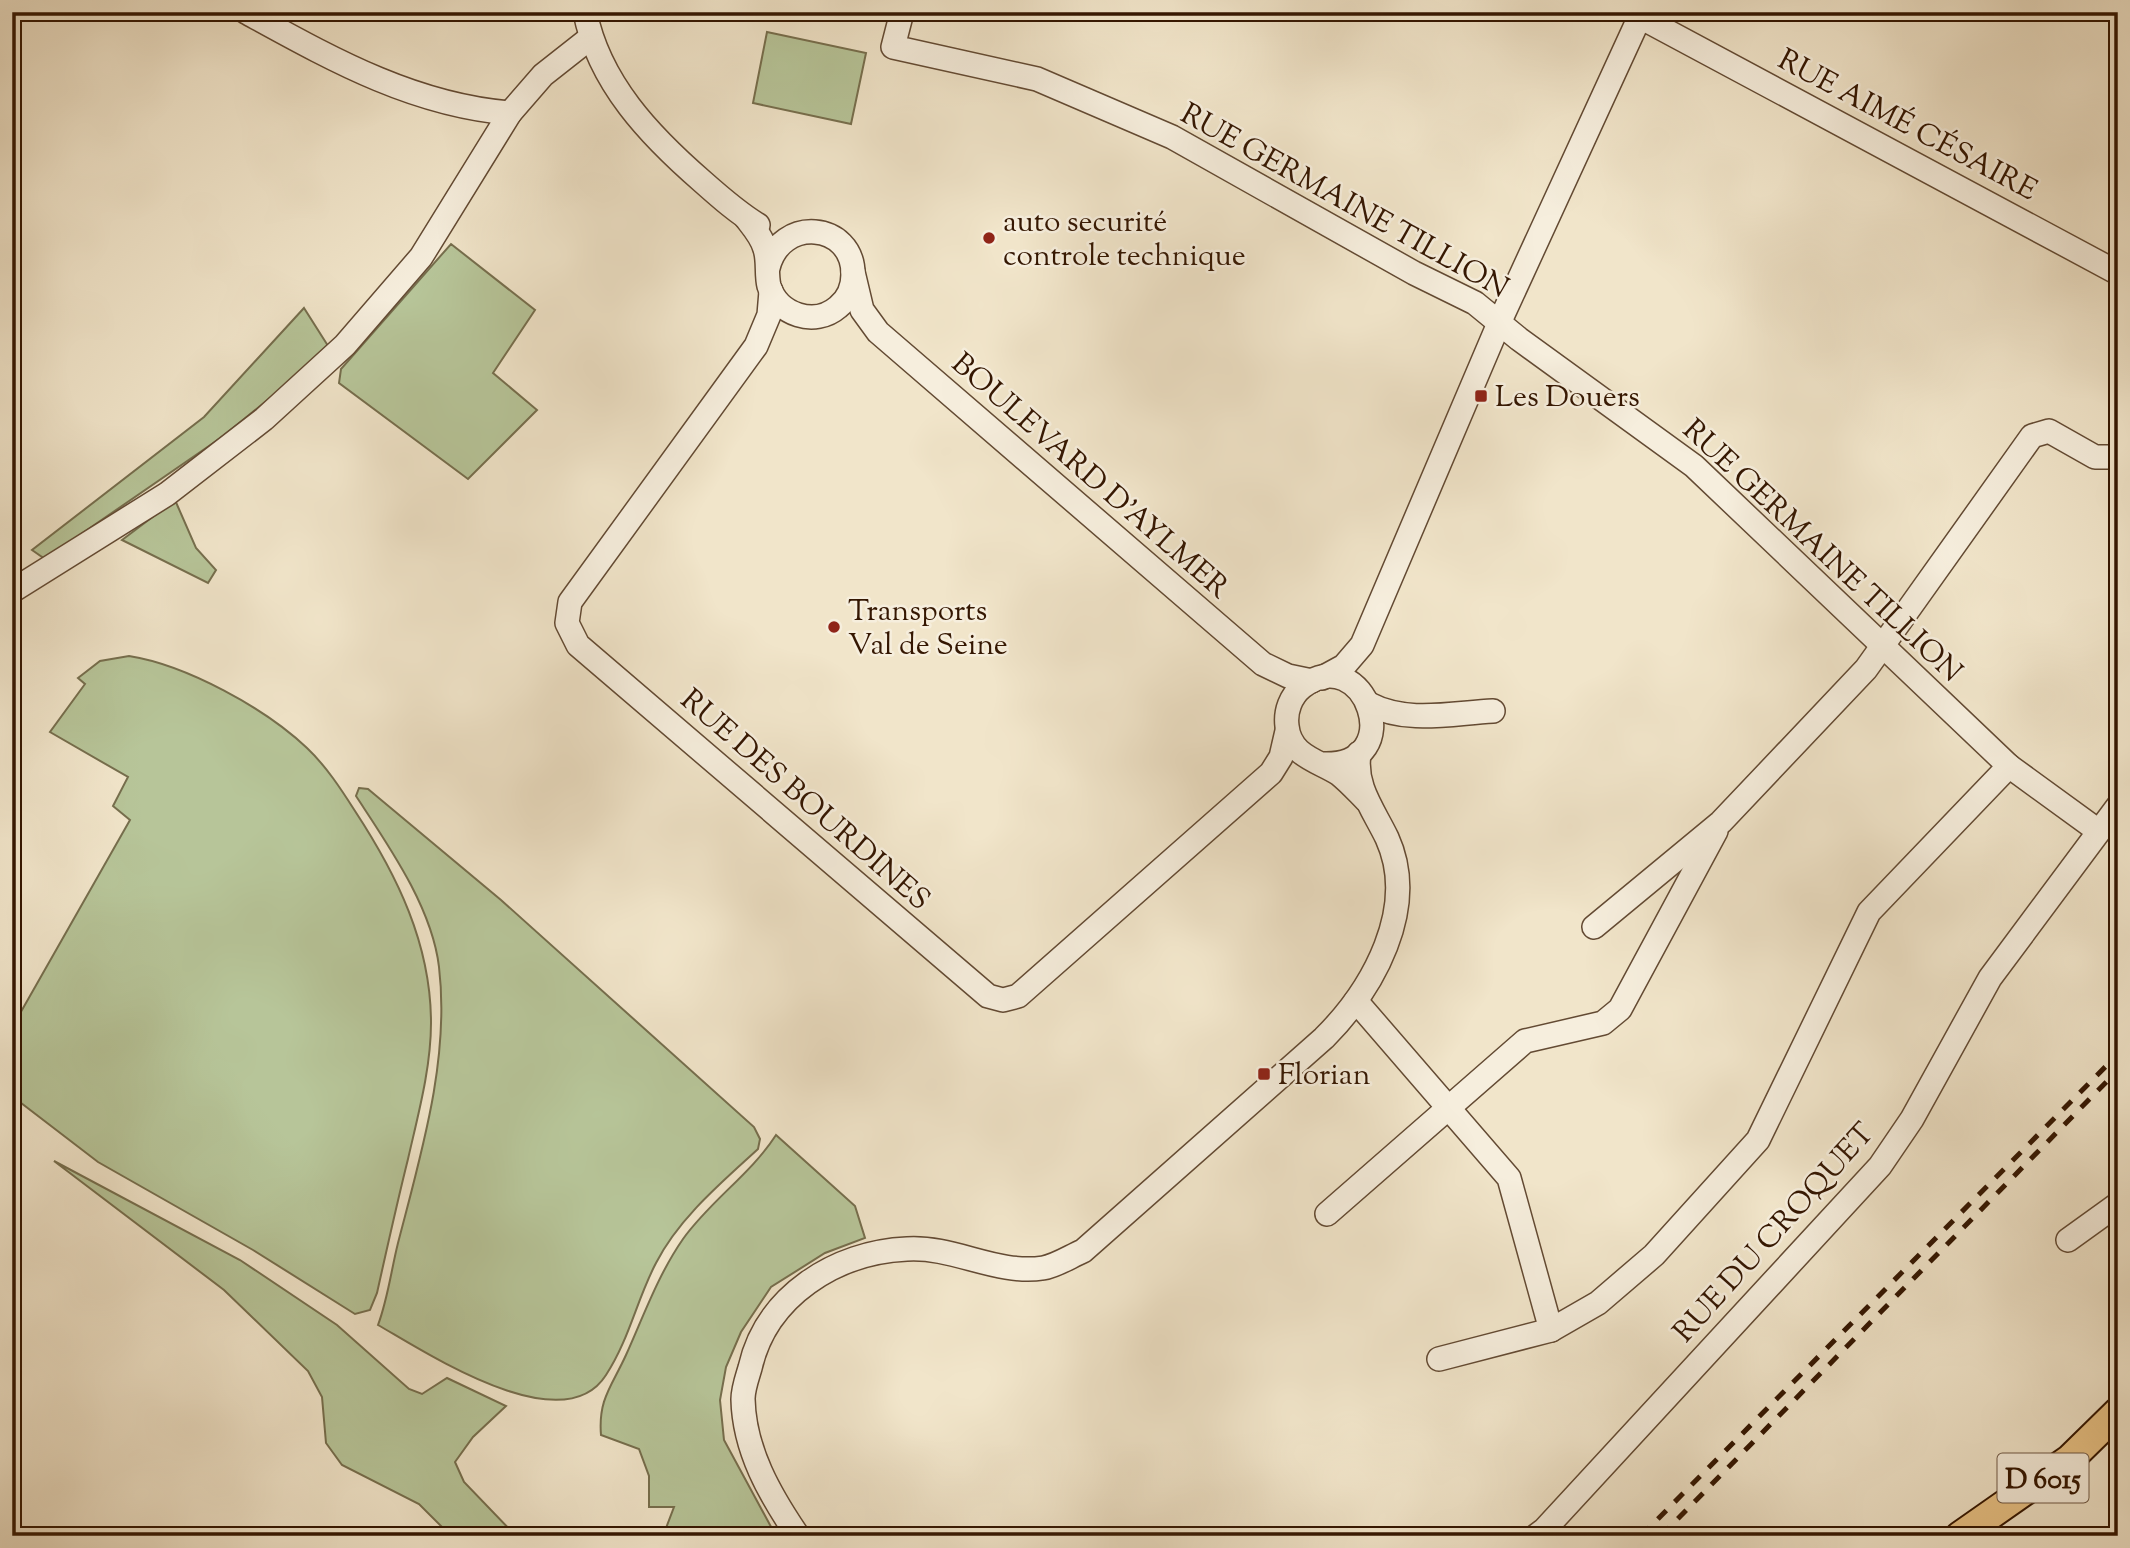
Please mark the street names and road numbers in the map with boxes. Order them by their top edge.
street label: RUE AIMÉ CÉSAIRE [1769,40,2044,213]
street label: RUE GERMAINE TILLION [1172,94,1516,310]
street label: BOULEVARD D'AYLMER [941,344,1238,610]
street label: RUE GERMAINE TILLION [1672,410,1971,693]
street label: RUE DES BOURDINES [670,680,939,922]
street label: RUE DU CROQUET [1664,1114,1885,1353]
road number: D 6015 [1997,1454,2088,1502]

